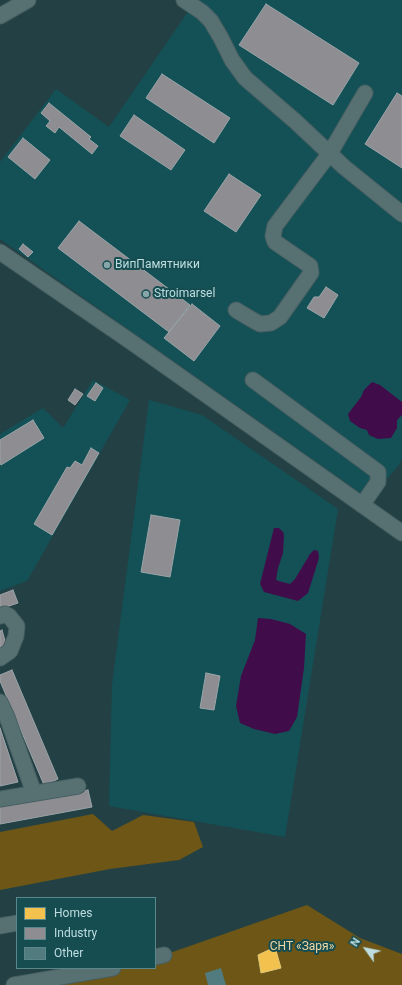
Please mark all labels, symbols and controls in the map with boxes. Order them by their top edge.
place label: ВипПамятники [115,258,200,272]
marker: ВипПамятники [102,260,112,270]
place label: Stroimarsel [154,287,215,301]
marker: Stroimarsel [141,289,151,299]
legend [16,897,156,969]
text: Homes [54,906,92,920]
text: Industry [54,926,97,940]
north arrow [346,929,386,969]
text: N [348,935,363,949]
park label: СНТ «Заря» [270,940,334,954]
text: Other [54,946,83,960]

